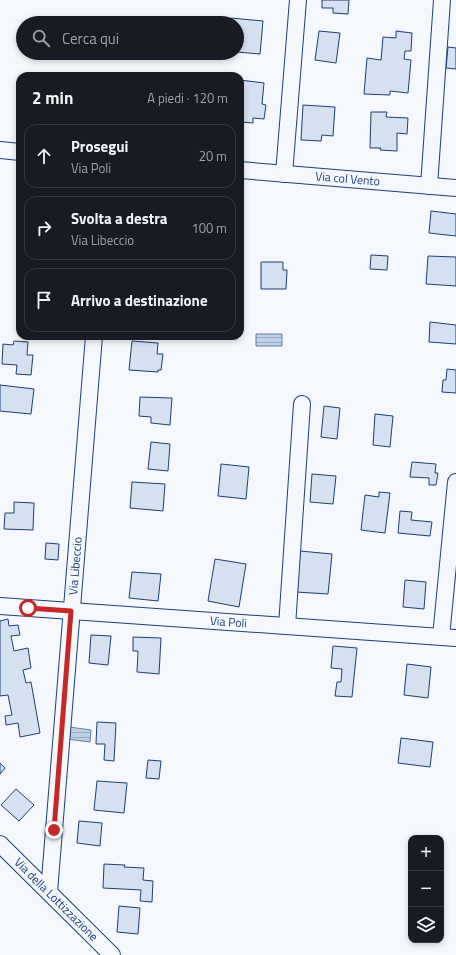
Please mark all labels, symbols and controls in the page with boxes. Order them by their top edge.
search box [16,16,244,60]
icon: search [30,27,52,49]
text: Cerca qui [62,27,119,50]
text: 2 min [32,85,73,111]
text: A piedi · 120 m [147,88,228,108]
text: Prosegui [71,135,128,158]
icon: ahead [33,145,55,167]
text: 20 m [199,146,227,166]
text: Via Poli [71,158,111,178]
street label: Via col Vento [315,166,381,191]
text: Svolta a destra [71,207,168,230]
icon: right [33,217,55,239]
text: 100 m [191,218,227,238]
text: Via Libeccio [71,230,134,250]
icon: arrive [33,289,55,311]
text: Arrivo a destinazione [71,289,208,312]
street label: Via Libeccio [63,536,87,596]
route start [19,599,37,617]
street label: Via Poli [209,611,248,632]
route end [45,821,63,839]
map controls [408,835,444,943]
button: + [408,835,444,871]
street label: Via della Lottizzazione [10,853,103,945]
button: − [408,871,444,907]
button: layers [408,907,444,943]

